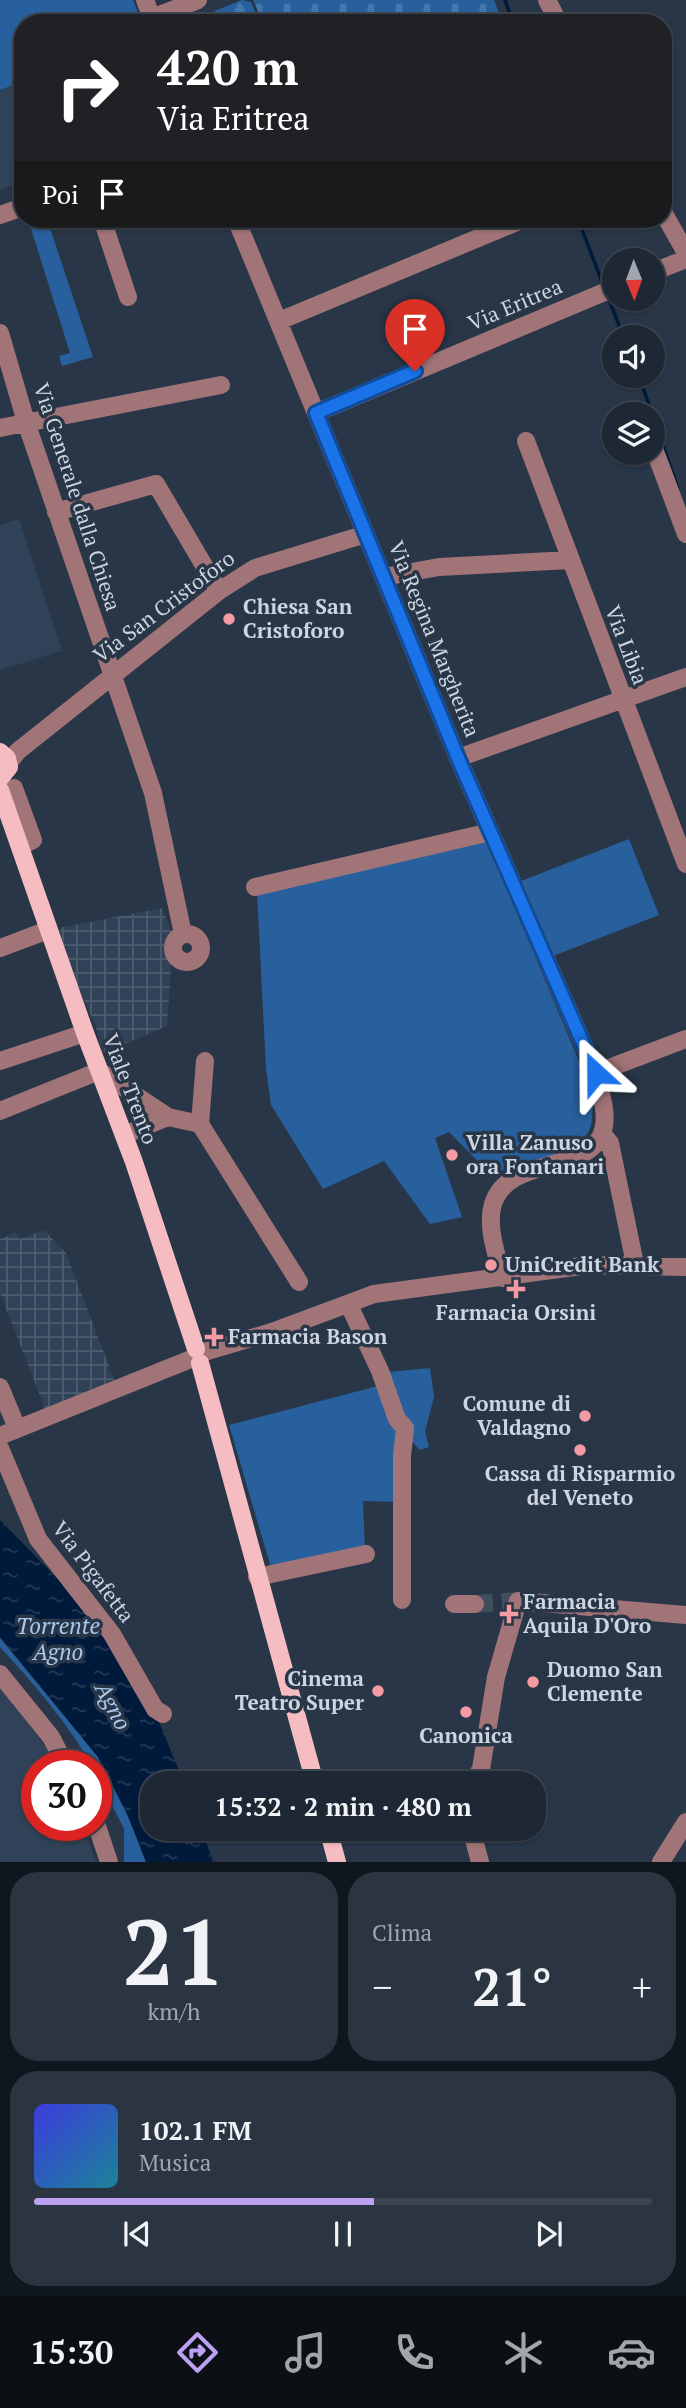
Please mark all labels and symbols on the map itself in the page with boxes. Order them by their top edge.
north arrow [602,248,665,312]
street label: Via Eritrea [463,271,566,337]
pin [385,299,445,371]
street label: Via Generale dalla Chiesa [28,379,128,615]
street label: Via Regina Margherita [383,536,487,741]
street label: Via San Cristoforo [87,544,240,669]
place label: Chiesa San Cristoforo [243,592,353,644]
street label: Via Libia [599,601,655,689]
marker: Chiesa San Cristoforo [221,611,237,627]
street label: Viale Trento [97,1029,165,1148]
position arrow [559,1036,633,1110]
place label: Villa Zanuso ora Fontanari [466,1128,604,1180]
marker: Villa Zanuso ora Fontanari [444,1147,460,1163]
place label: UniCredit Bank [505,1250,660,1278]
marker: UniCredit Bank [483,1257,499,1273]
marker: Farmacia Orsini [508,1281,524,1297]
place label: Farmacia Orsini [436,1298,596,1326]
place label: Farmacia Bason [228,1322,388,1350]
marker: Farmacia Bason [206,1329,222,1345]
place label: Comune di Valdagno [463,1389,571,1441]
marker: Comune di Valdagno [577,1408,593,1424]
marker: Cassa di Risparmio del Veneto [572,1442,588,1458]
place label: Cassa di Risparmio del Veneto [485,1459,675,1511]
street label: Via Pigafetta [46,1515,141,1628]
place label: Farmacia Aquila D'Oro [523,1587,651,1639]
marker: Farmacia Aquila D'Oro [501,1606,517,1622]
water label: Torrente Agno [16,1610,100,1667]
place label: Duomo San Clemente [547,1655,663,1707]
place label: Cinema Teatro Super [235,1664,364,1716]
water label: Agno [87,1674,139,1735]
marker: Duomo San Clemente [525,1674,541,1690]
marker: Cinema Teatro Super [370,1683,386,1699]
marker: Canonica [458,1704,474,1720]
place label: Canonica [419,1721,513,1749]
speed limit sign: 30 [21,1750,112,1841]

